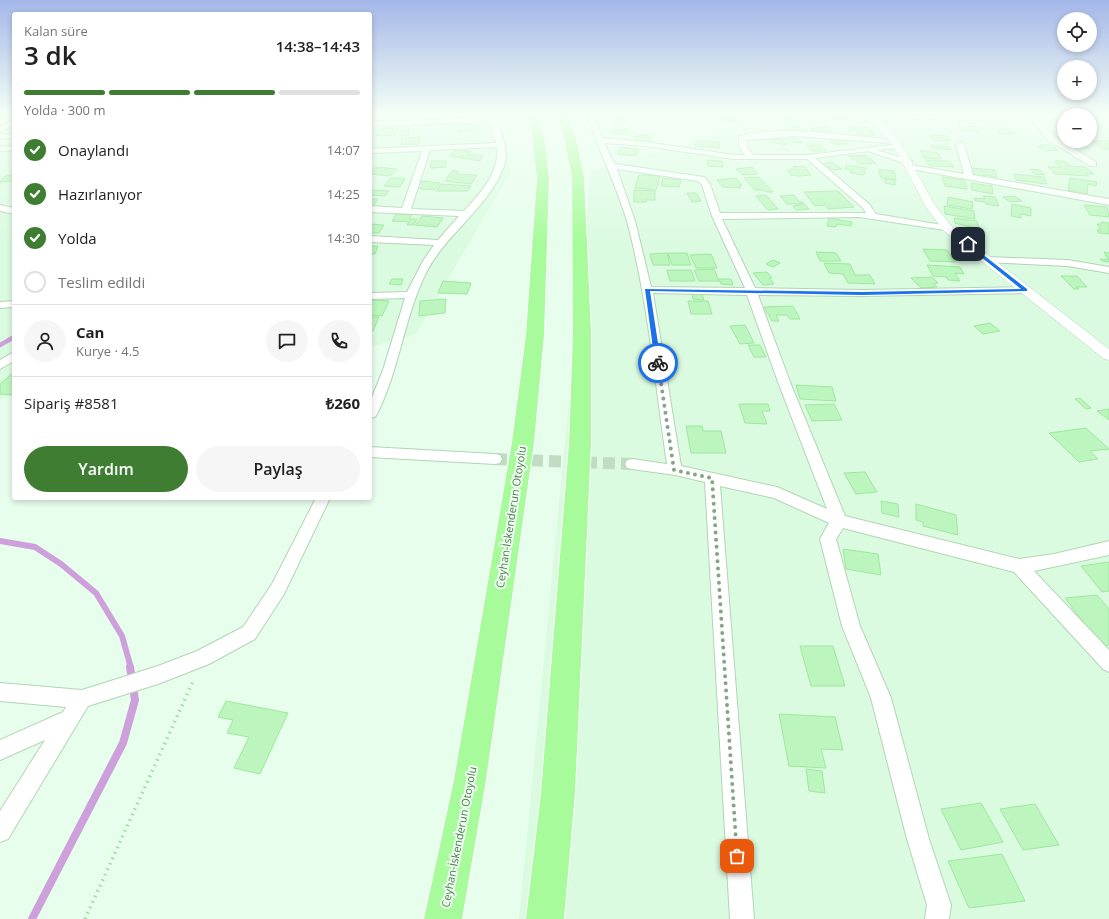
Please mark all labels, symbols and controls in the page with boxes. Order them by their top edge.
map controls [1057,12,1097,148]
button: locate [1057,12,1097,52]
text: Kalan süre [24,22,88,40]
text: 14:38–14:43 [276,36,360,56]
text: 3 dk [24,37,77,73]
button: + [1057,60,1097,100]
text: Yolda · 300 m [24,101,105,119]
button: − [1057,108,1097,148]
icon: check [24,139,46,161]
text: Onaylandı [58,140,129,160]
text: 14:07 [327,141,360,159]
icon: check [24,183,46,205]
text: Hazırlanıyor [58,184,142,204]
text: 14:25 [327,185,360,203]
icon: check [24,227,46,249]
pin [951,227,985,261]
text: Yolda [58,228,97,248]
text: 14:30 [327,229,360,247]
icon: home [957,233,979,255]
text: Teslim edildi [58,272,145,292]
button: person [24,320,66,362]
button: chat [266,320,308,362]
button: phone [318,320,360,362]
text: Can [76,322,104,342]
text: Kurye · 4.5 [76,342,140,360]
courier [638,343,678,383]
icon: bike [647,352,669,374]
text: Sipariş #8581 [24,393,118,413]
text: ₺260 [326,393,360,413]
street label: Ceyhan-İskenderun Otoyolu [492,445,529,589]
button: Yardım [24,446,188,492]
button: Paylaş [196,446,360,492]
street label: Ceyhan-İskenderun Otoyolu [437,765,480,909]
pin [720,839,754,873]
icon: bag [726,845,748,867]

